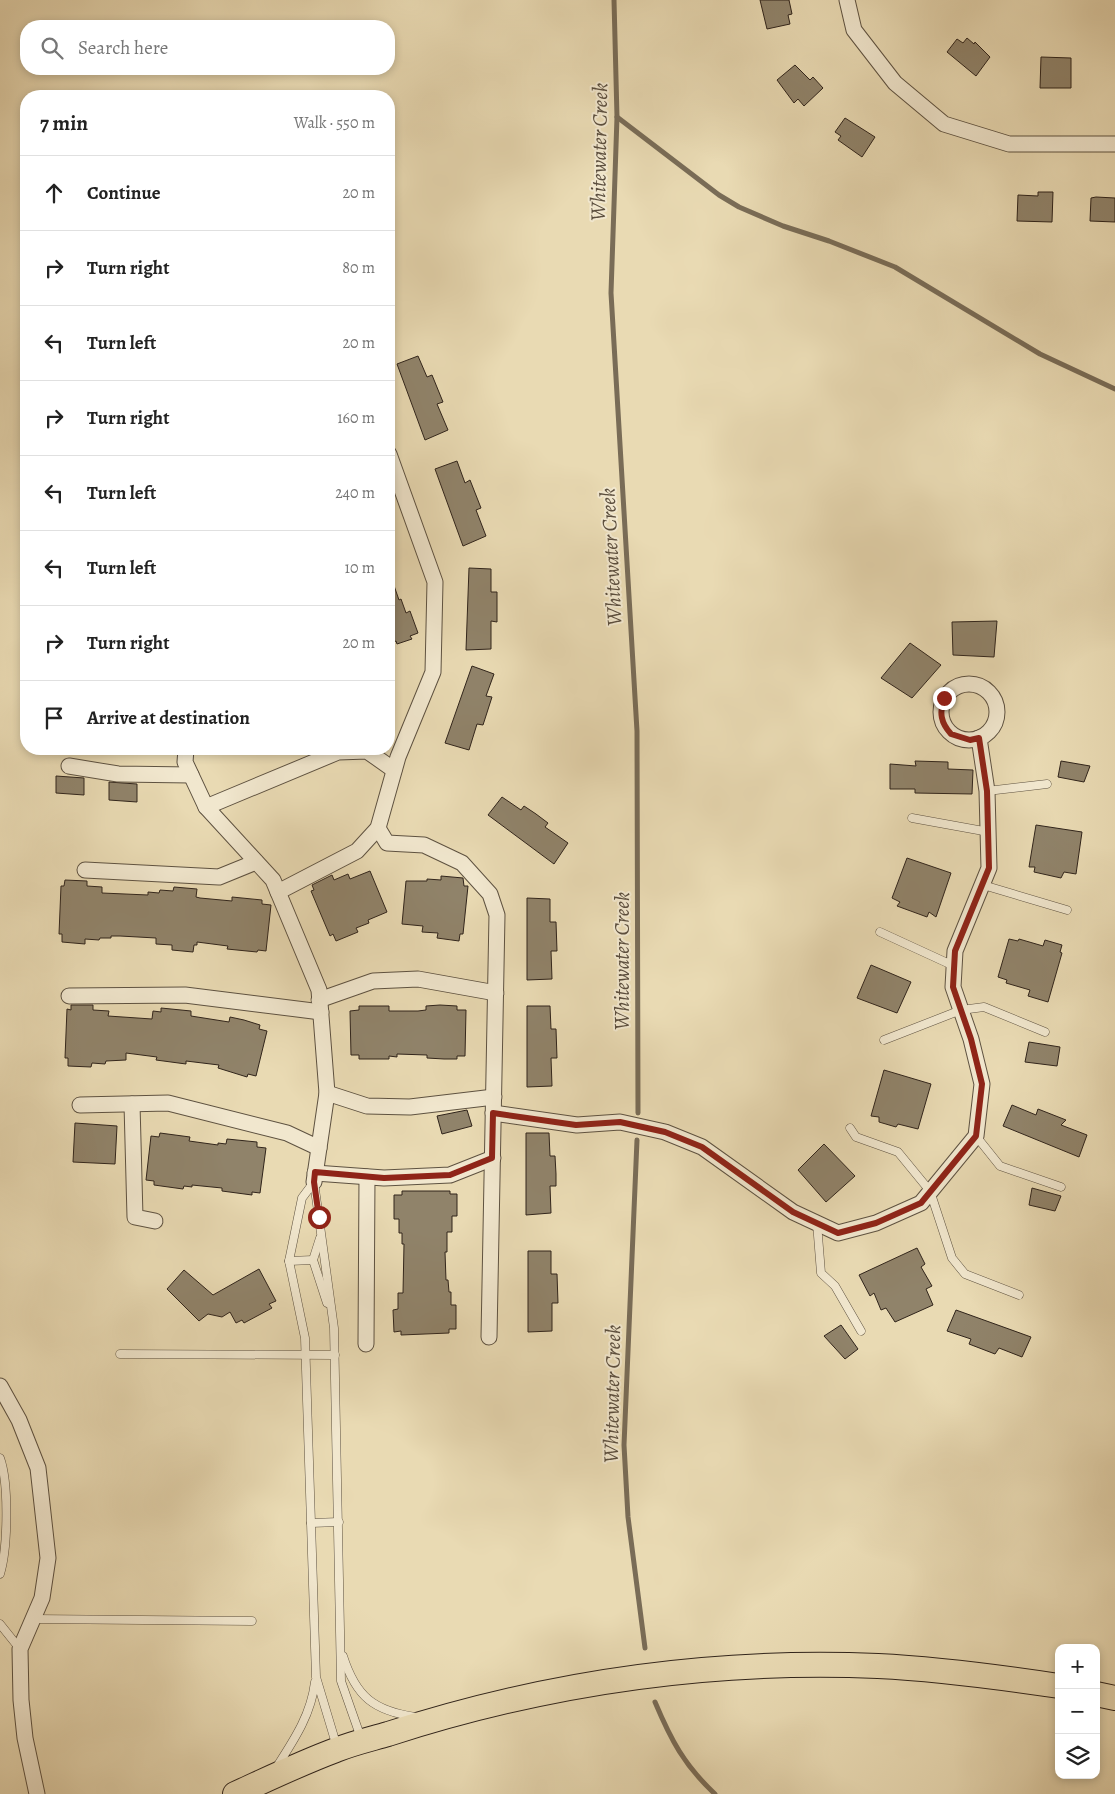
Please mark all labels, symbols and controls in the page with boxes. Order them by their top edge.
search box [20,20,395,75]
icon: search [38,34,66,62]
text: Search here [78,35,168,61]
water label: Whitewater Creek [584,83,614,221]
text: 7 min [40,109,88,137]
text: Walk · 550 m [294,112,375,134]
icon: ahead [40,179,68,207]
text: Continue [87,180,161,206]
text: 20 m [342,182,375,204]
icon: right [40,254,68,282]
text: Turn right [87,255,169,281]
text: 80 m [342,257,375,279]
icon: left [40,329,68,357]
text: Turn left [87,330,156,356]
text: 20 m [342,332,375,354]
icon: right [40,404,68,432]
text: Turn right [87,405,169,431]
text: 160 m [337,407,375,429]
icon: left [40,479,68,507]
text: Turn left [87,480,156,506]
text: 240 m [335,482,375,504]
water label: Whitewater Creek [593,487,629,627]
icon: left [40,554,68,582]
text: Turn left [87,555,156,581]
text: 10 m [345,557,375,579]
icon: right [40,629,68,657]
text: Turn right [87,630,169,656]
text: 20 m [342,632,375,654]
route end [933,687,956,710]
icon: arrive [40,704,68,732]
text: Arrive at destination [87,705,250,731]
water label: Whitewater Creek [608,892,636,1030]
route start [308,1206,331,1229]
water label: Whitewater Creek [597,1325,627,1463]
map controls [1055,1644,1100,1779]
button: + [1055,1644,1100,1689]
button: − [1055,1689,1100,1734]
button: layers [1055,1734,1100,1779]

